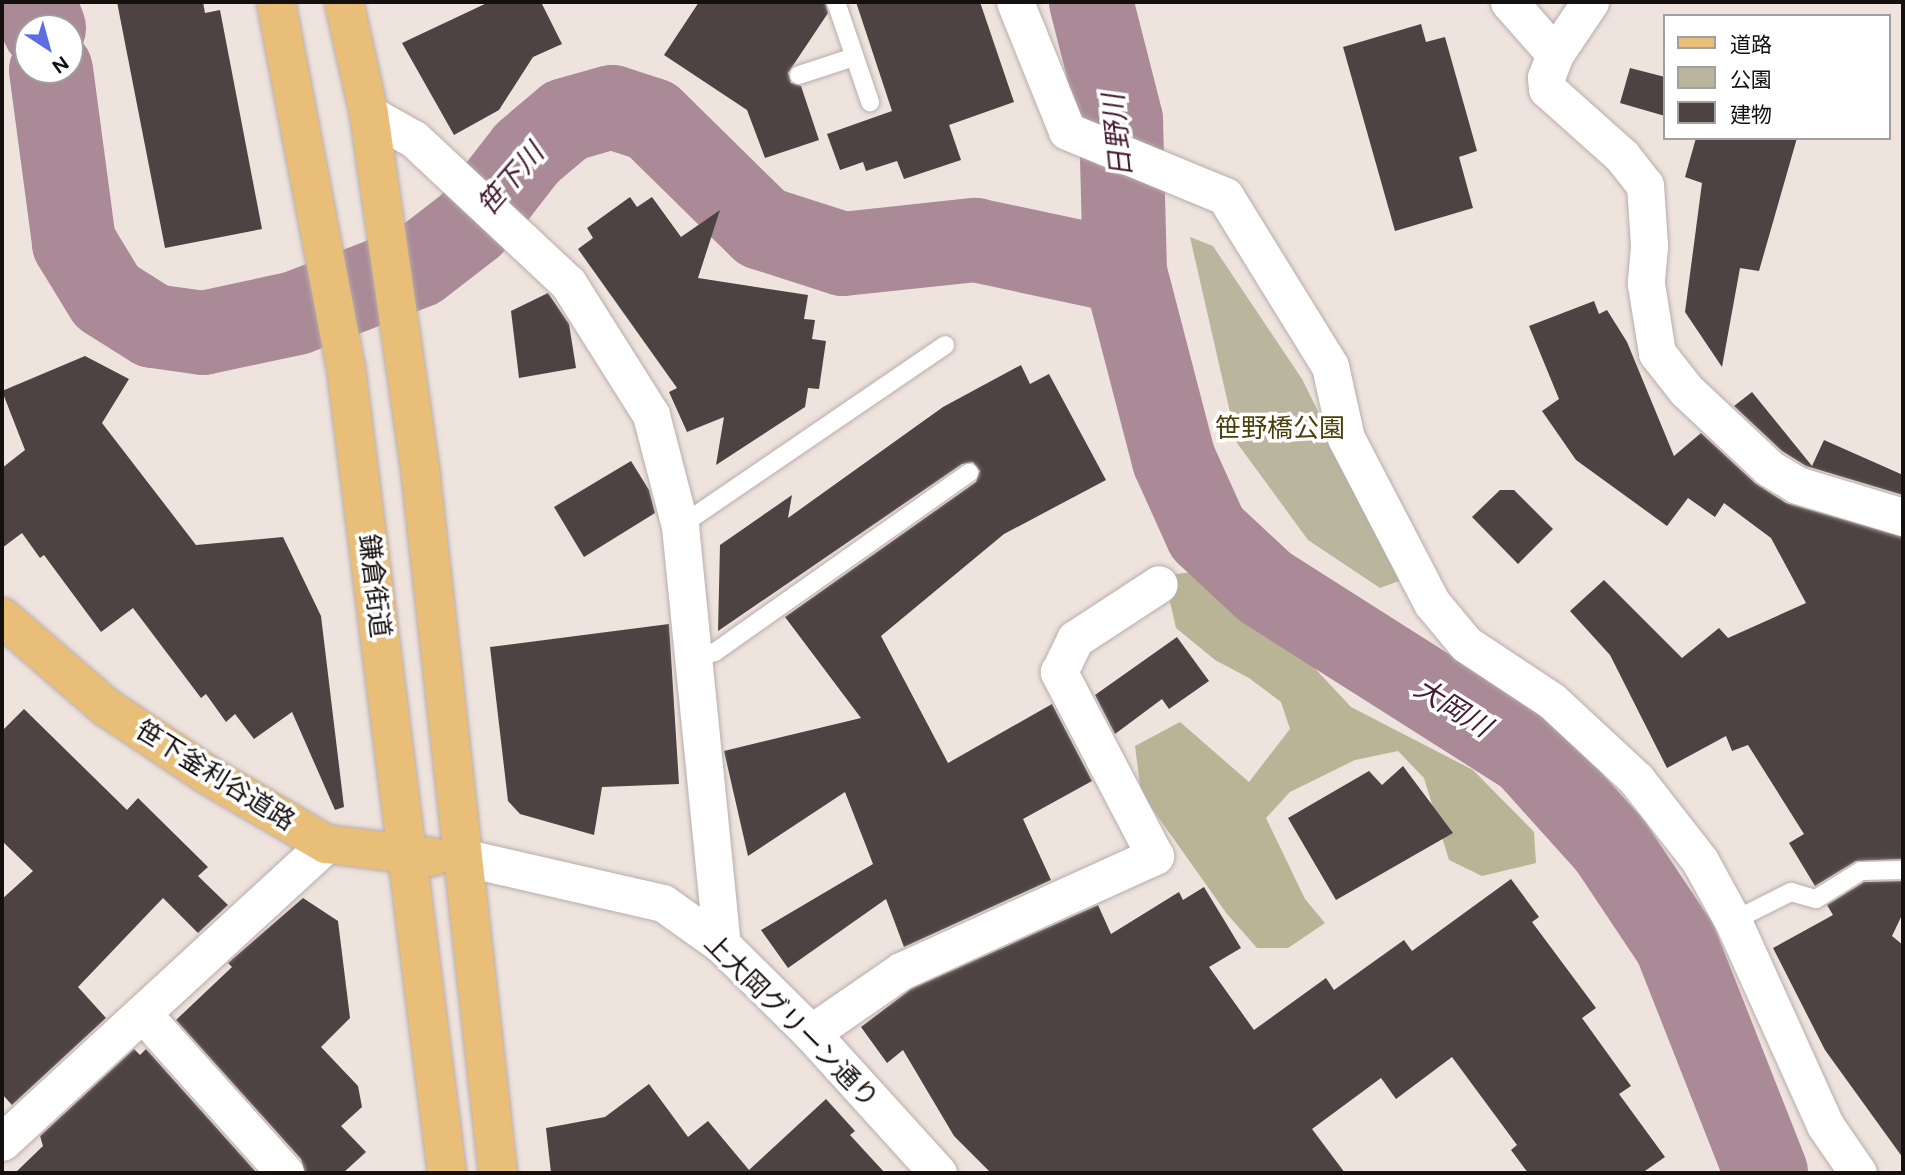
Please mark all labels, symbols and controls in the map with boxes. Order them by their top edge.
north arrow [14,14,84,84]
legend [1664,14,1891,140]
text: 道路 [1730,32,1772,57]
text: N [48,51,73,78]
text: 公園 [1730,67,1772,92]
water label: 日野川 [1096,92,1138,180]
text: 建物 [1730,102,1772,127]
water label: 笹下川 [470,136,550,222]
park label: 笹野橋公園 [1215,413,1345,445]
street label: 鎌倉街道 [352,532,396,640]
water label: 大岡川 [1408,670,1498,744]
street label: 笹下釜利谷道路 [130,715,300,837]
street label: 上大岡グリーン通り [697,927,885,1115]

